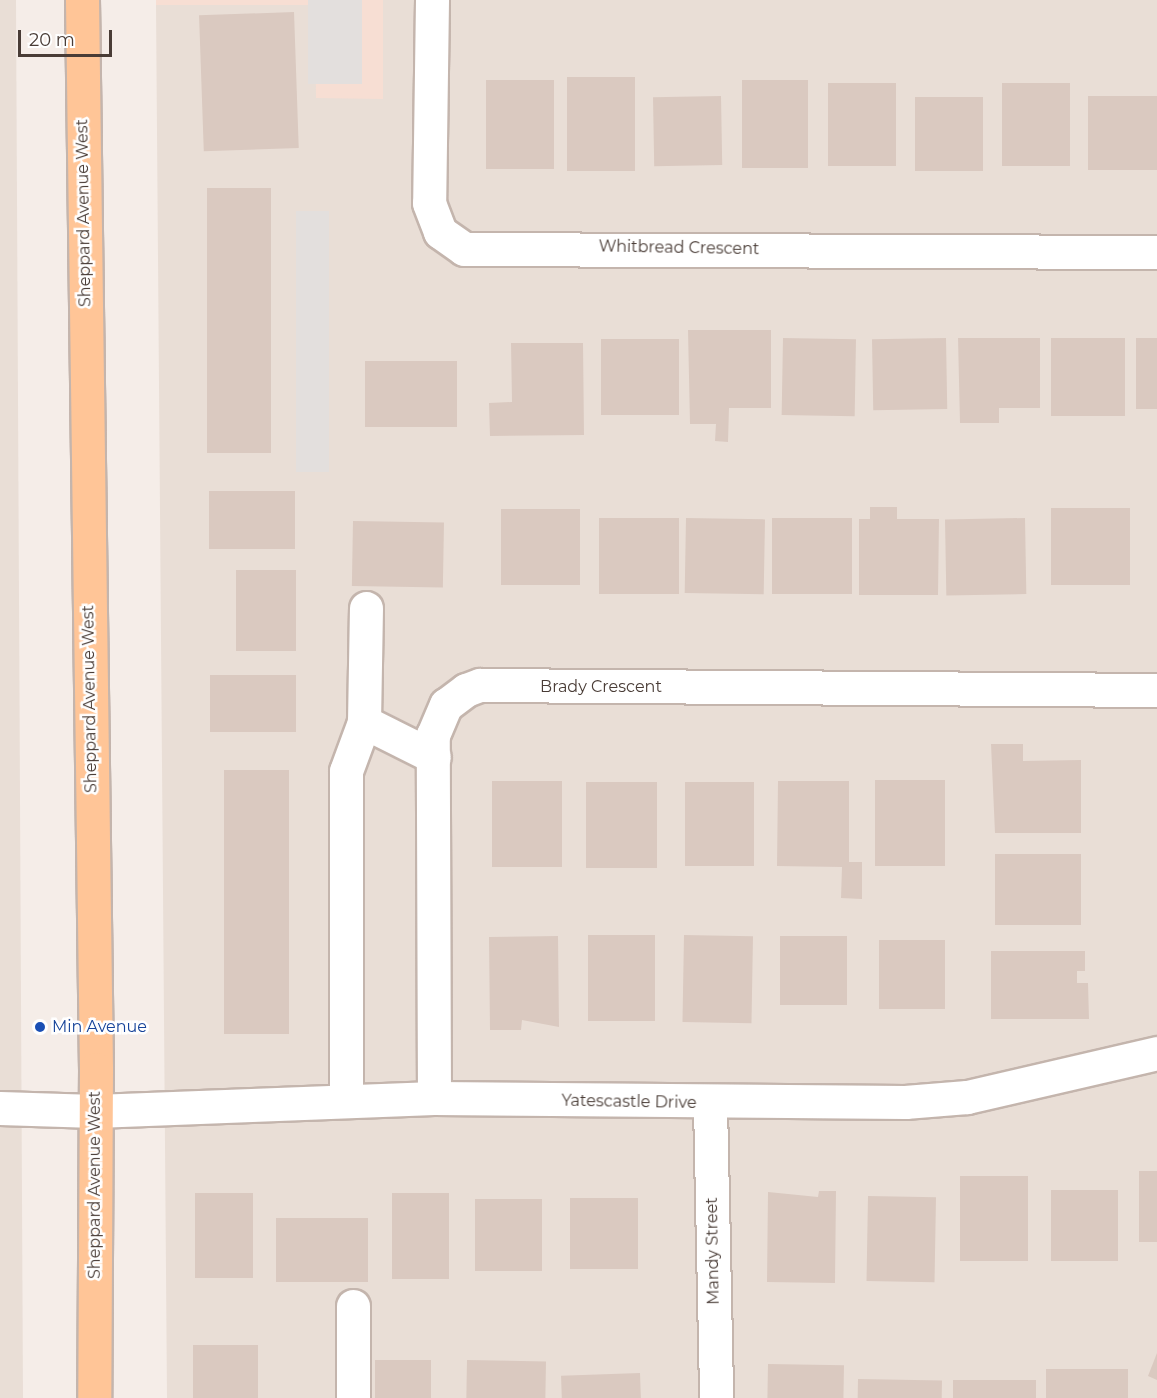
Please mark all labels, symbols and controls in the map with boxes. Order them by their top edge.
scale bar [21,18,116,56]
text: 20 m [29,29,75,51]
street label: Sheppard Avenue West [73,119,95,307]
street label: Whitbread Crescent [598,237,760,259]
street label: Sheppard Avenue West [79,605,101,793]
street label: Brady Crescent [540,677,662,697]
place label: Min Avenue [52,1017,147,1037]
marker: Min Avenue [33,1020,47,1034]
street label: Sheppard Avenue West [85,1091,105,1279]
street label: Yatescastle Drive [561,1091,697,1113]
street label: Mandy Street [702,1197,724,1305]

